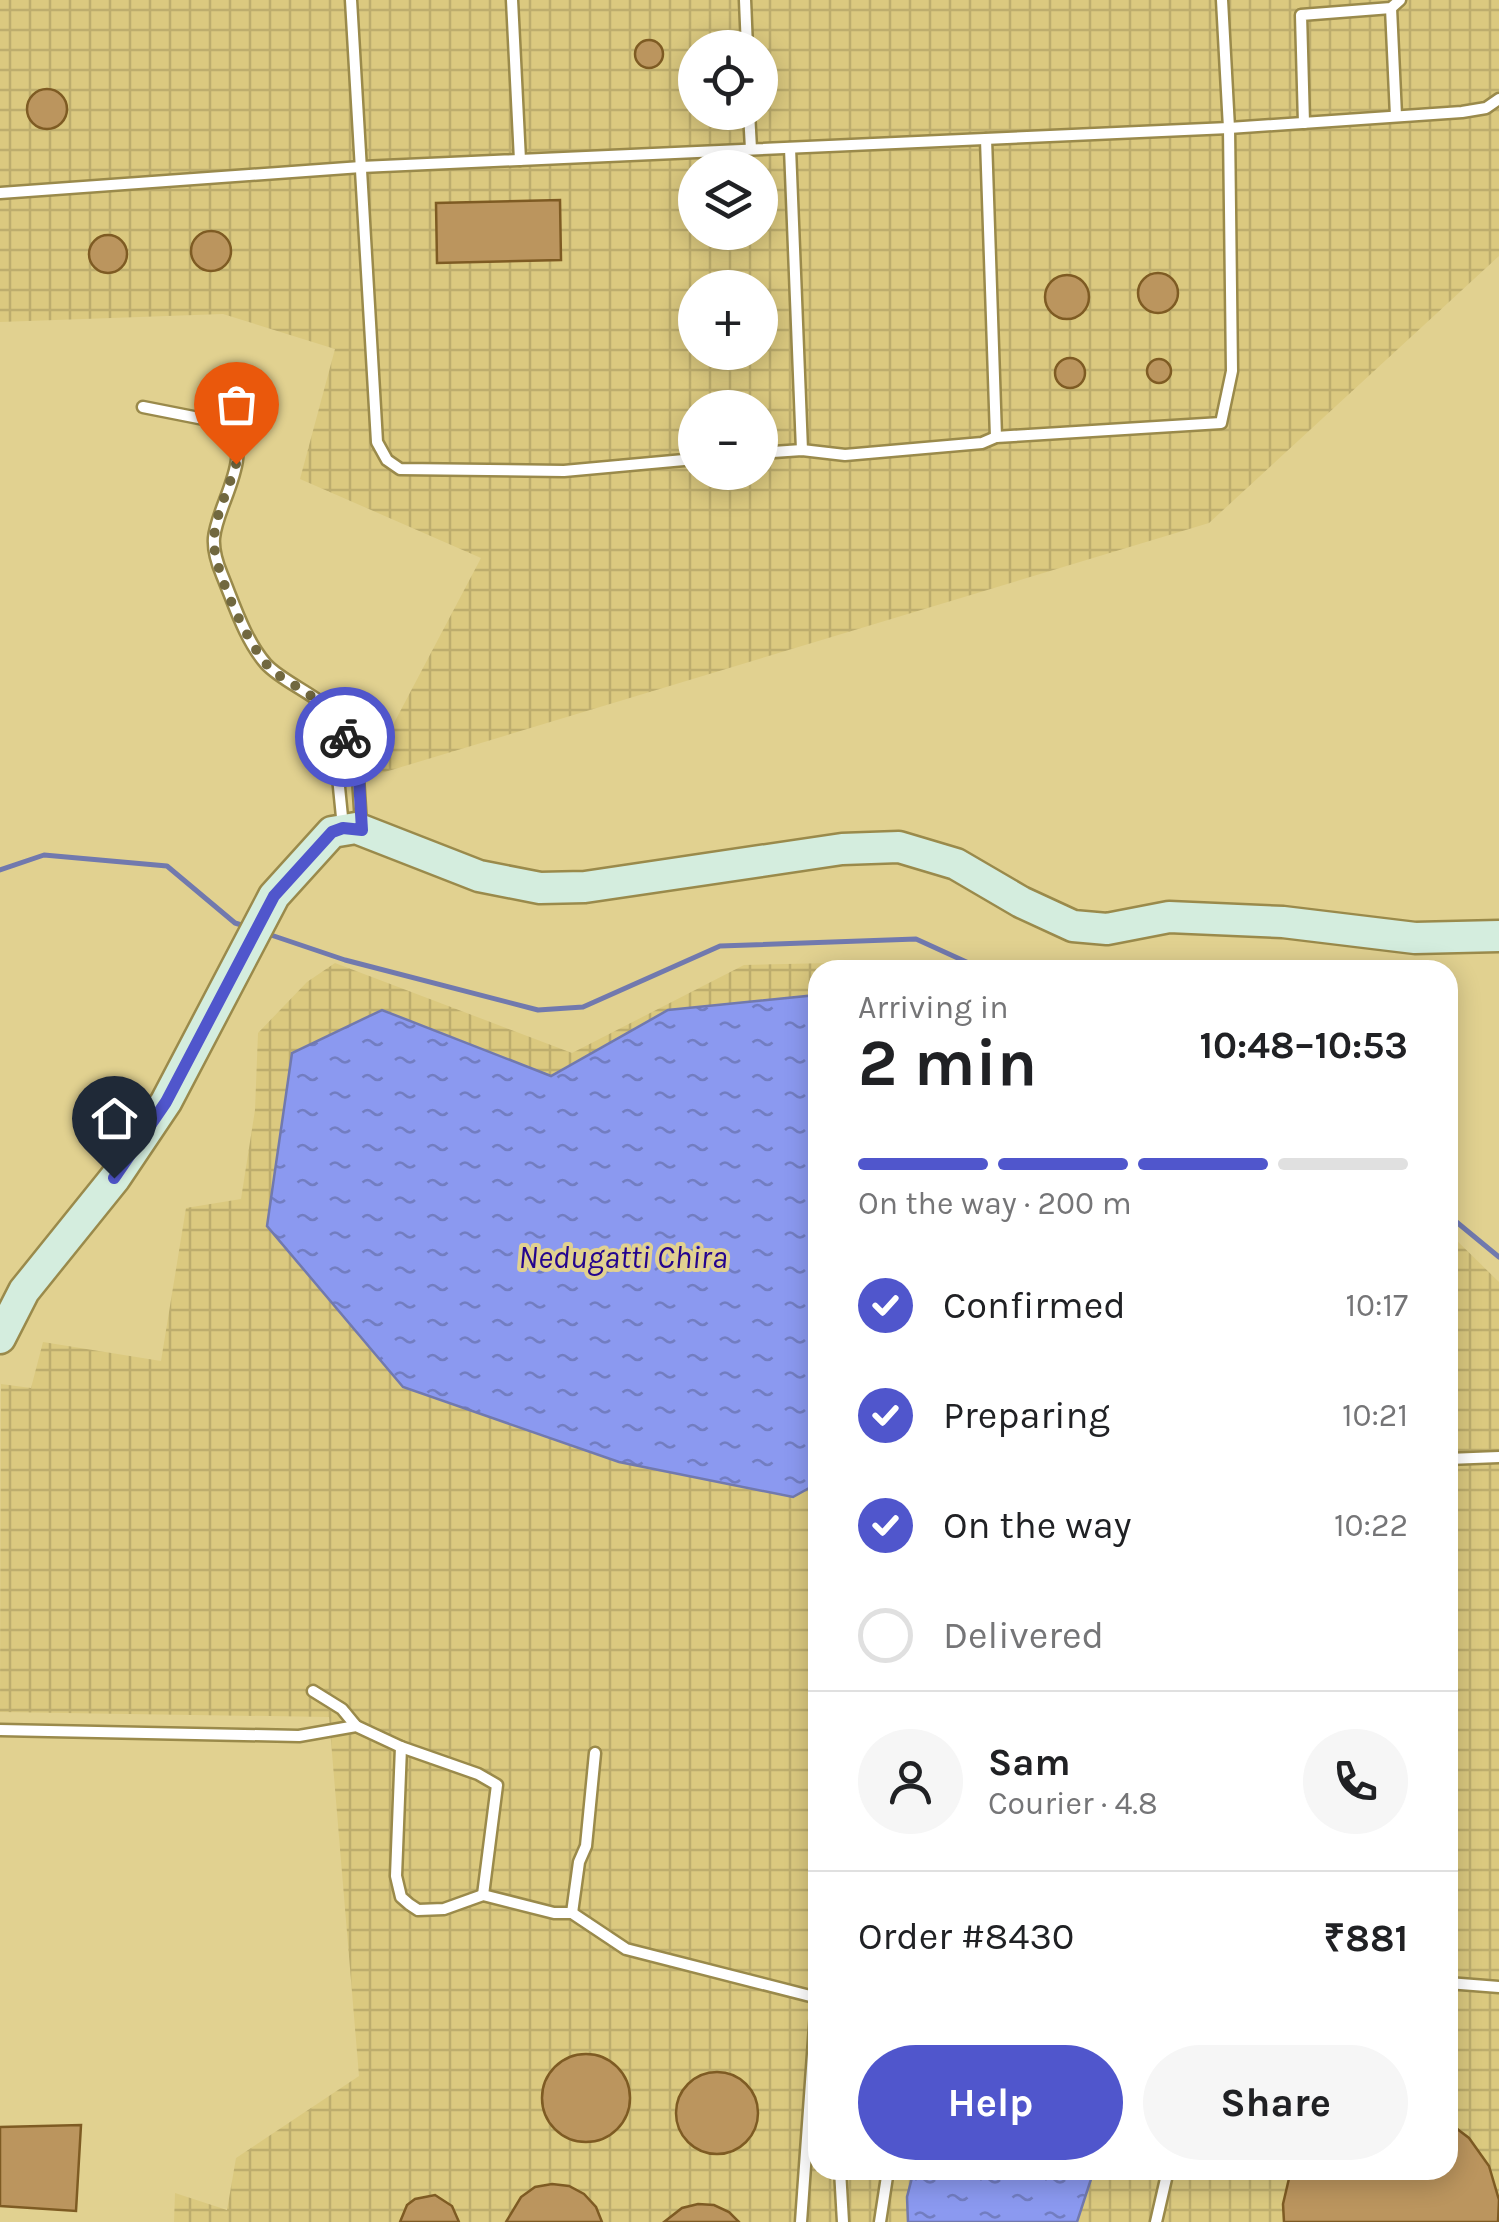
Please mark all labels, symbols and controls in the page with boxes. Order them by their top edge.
map controls [678,30,778,490]
button: locate [678,30,778,130]
button: layers [678,150,778,250]
button: + [678,270,778,370]
pin [194,362,279,465]
icon: bag [209,377,264,432]
button: − [678,390,778,490]
courier [295,687,395,787]
icon: bike [318,710,373,765]
text: Arriving in [858,989,1009,1026]
text: 10:48–10:53 [1199,1023,1408,1068]
text: 2 min [858,1025,1037,1101]
pin [72,1076,157,1179]
icon: home [87,1091,142,1146]
text: On the way · 200 m [858,1185,1132,1222]
water label: Nedugatti Chira [518,1239,728,1276]
icon: check [858,1278,913,1333]
text: Confirmed [943,1283,1126,1328]
text: 10:17 [1345,1287,1408,1324]
icon: check [858,1388,913,1443]
text: Preparing [943,1393,1110,1438]
text: 10:21 [1342,1397,1408,1434]
icon: check [858,1498,913,1553]
text: On the way [943,1503,1131,1548]
text: 10:22 [1334,1507,1408,1544]
text: Delivered [943,1613,1104,1658]
button: person [858,1729,963,1834]
button: phone [1303,1729,1408,1834]
text: Sam [988,1740,1071,1785]
text: Courier · 4.8 [988,1785,1158,1822]
text: Order #8430 [858,1914,1074,1959]
text: ₹881 [1324,1916,1408,1961]
button: Help [858,2045,1123,2160]
button: Share [1143,2045,1408,2160]

